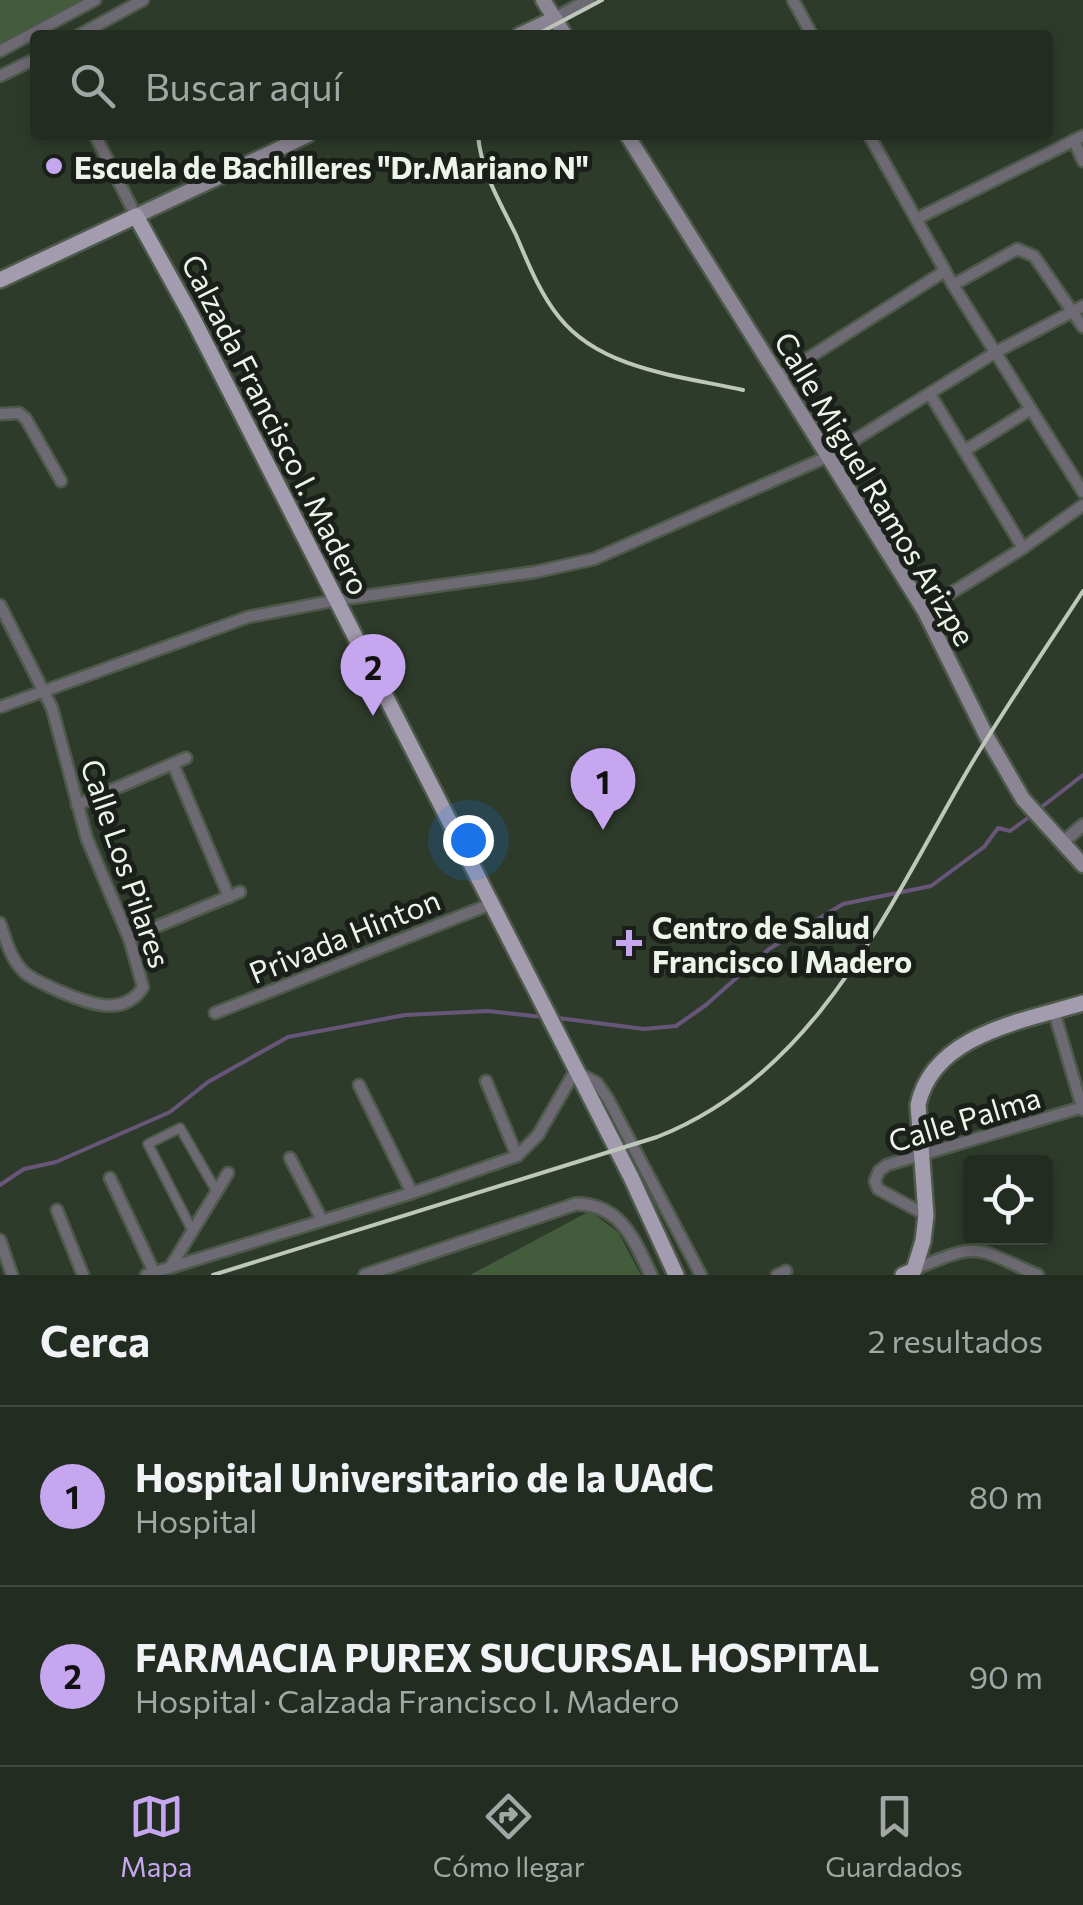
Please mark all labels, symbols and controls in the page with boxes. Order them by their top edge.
search box [30,30,1053,140]
icon: search [65,58,120,113]
text: Buscar aquí [145,62,342,109]
place label: Escuela de Bachilleres "Dr.Mariano N" [74,148,589,185]
marker: Escuela de Bachilleres "Dr.Mariano N" [43,155,65,177]
street label: Calzada Francisco I. Madero [175,248,379,600]
street label: Calle Miguel Ramos Arizpe [768,324,984,652]
pin: 2 [340,634,406,716]
pin: 1 [570,748,636,830]
street label: Calle Los Pilares [74,754,180,972]
your location [443,815,494,866]
street label: Privada Hinton [243,880,445,990]
place label: Centro de Salud Francisco I Madero [652,908,912,979]
marker: Centro de Salud Francisco I Madero [616,930,642,956]
street label: Calle Palma [883,1077,1045,1159]
map controls [963,1155,1053,1245]
button: locate [963,1155,1053,1245]
text: Cerca [40,1314,150,1366]
text: 2 resultados [868,1320,1043,1360]
text: Hospital Universitario de la UAdC [135,1453,714,1500]
text: 1 [65,1476,80,1516]
text: 80 m [969,1476,1043,1516]
text: Hospital [135,1500,257,1540]
text: FARMACIA PUREX SUCURSAL HOSPITAL [135,1633,879,1680]
text: 2 [63,1656,82,1696]
text: 90 m [969,1656,1043,1696]
text: Hospital · Calzada Francisco I. Madero [135,1680,680,1720]
tab: Mapa [120,1789,193,1883]
tab: Cómo llegar [433,1789,585,1883]
tab: Guardados [825,1789,963,1883]

